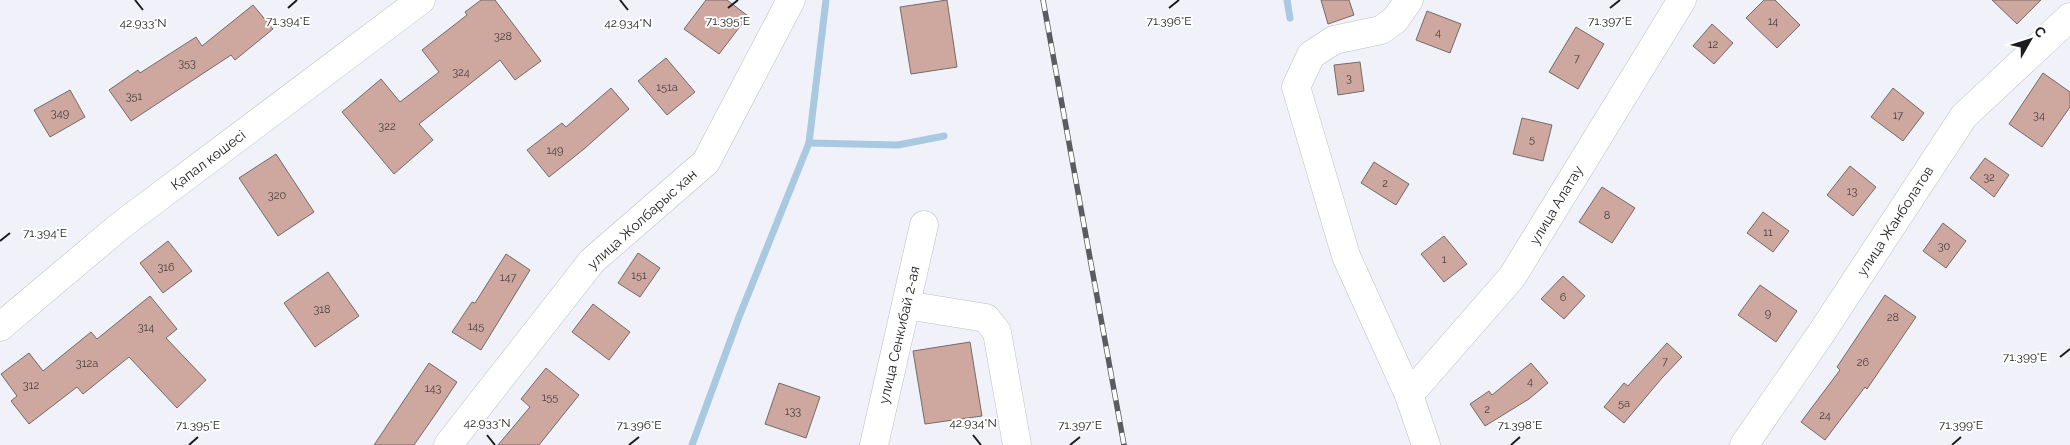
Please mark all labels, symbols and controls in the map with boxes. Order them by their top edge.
text: 71.394°E [266,14,310,28]
text: 71.395°E [706,14,750,28]
text: 71.396°E [1146,14,1192,28]
text: 71.397°E [1588,14,1632,28]
house number: 14 [1768,15,1778,28]
north arrow [2005,15,2055,65]
text: 42.933°N [119,16,167,30]
text: 42.934°N [604,16,652,30]
text: С [2031,23,2050,41]
house number: 4 [1435,26,1441,39]
house number: 328 [494,30,512,43]
house number: 12 [1708,38,1718,51]
house number: 7 [1574,52,1580,65]
house number: 353 [178,57,196,70]
house number: 324 [452,66,470,79]
house number: 3 [1346,72,1352,85]
house number: 151а [656,81,678,94]
house number: 351 [126,90,143,103]
house number: 349 [51,107,69,120]
house number: 17 [1893,109,1903,122]
house number: 34 [2033,109,2045,122]
house number: 322 [378,120,396,133]
street label: Қапал көшесі [168,127,248,193]
house number: 5 [1529,133,1535,146]
house number: 149 [546,144,564,157]
street label: улица Алатау [1526,162,1586,247]
street label: улица Жанболатов [1854,163,1936,279]
street label: улица Жолбарыс хан [584,166,700,272]
house number: 32 [1983,171,1995,184]
house number: 2 [1382,177,1388,190]
house number: 13 [1847,185,1857,198]
house number: 320 [268,189,286,202]
house number: 8 [1604,209,1610,222]
text: 71.394°E [23,226,67,240]
house number: 11 [1763,226,1773,239]
house number: 30 [1938,240,1951,253]
house number: 1 [1442,253,1447,266]
house number: 316 [157,261,175,274]
street label: улица Сенкибай 2-ая [875,265,923,405]
house number: 151 [631,269,647,282]
house number: 147 [500,271,516,284]
house number: 6 [1560,291,1567,304]
house number: 318 [313,303,331,316]
house number: 9 [1765,307,1771,320]
house number: 28 [1887,311,1899,324]
house number: 145 [468,320,484,333]
house number: 314 [138,321,154,334]
text: 71.399°E [2003,350,2047,364]
house number: 7 [1662,355,1668,368]
house number: 26 [1857,356,1870,369]
house number: 312а [76,357,98,370]
house number: 4 [1527,375,1533,388]
house number: 312 [23,379,39,392]
house number: 143 [425,382,441,395]
house number: 155 [542,391,558,404]
house number: 5а [1618,397,1630,410]
house number: 2 [1484,403,1490,416]
house number: 133 [785,405,801,418]
house number: 24 [1819,409,1831,422]
text: 42.933°N [463,416,511,430]
text: 42.934°N [949,416,997,430]
text: 71.395°E [176,418,220,432]
text: 71.396°E [616,418,662,432]
text: 71.397°E [1058,418,1102,432]
text: 71.398°E [1498,418,1542,432]
text: 71.399°E [1939,418,1983,432]

